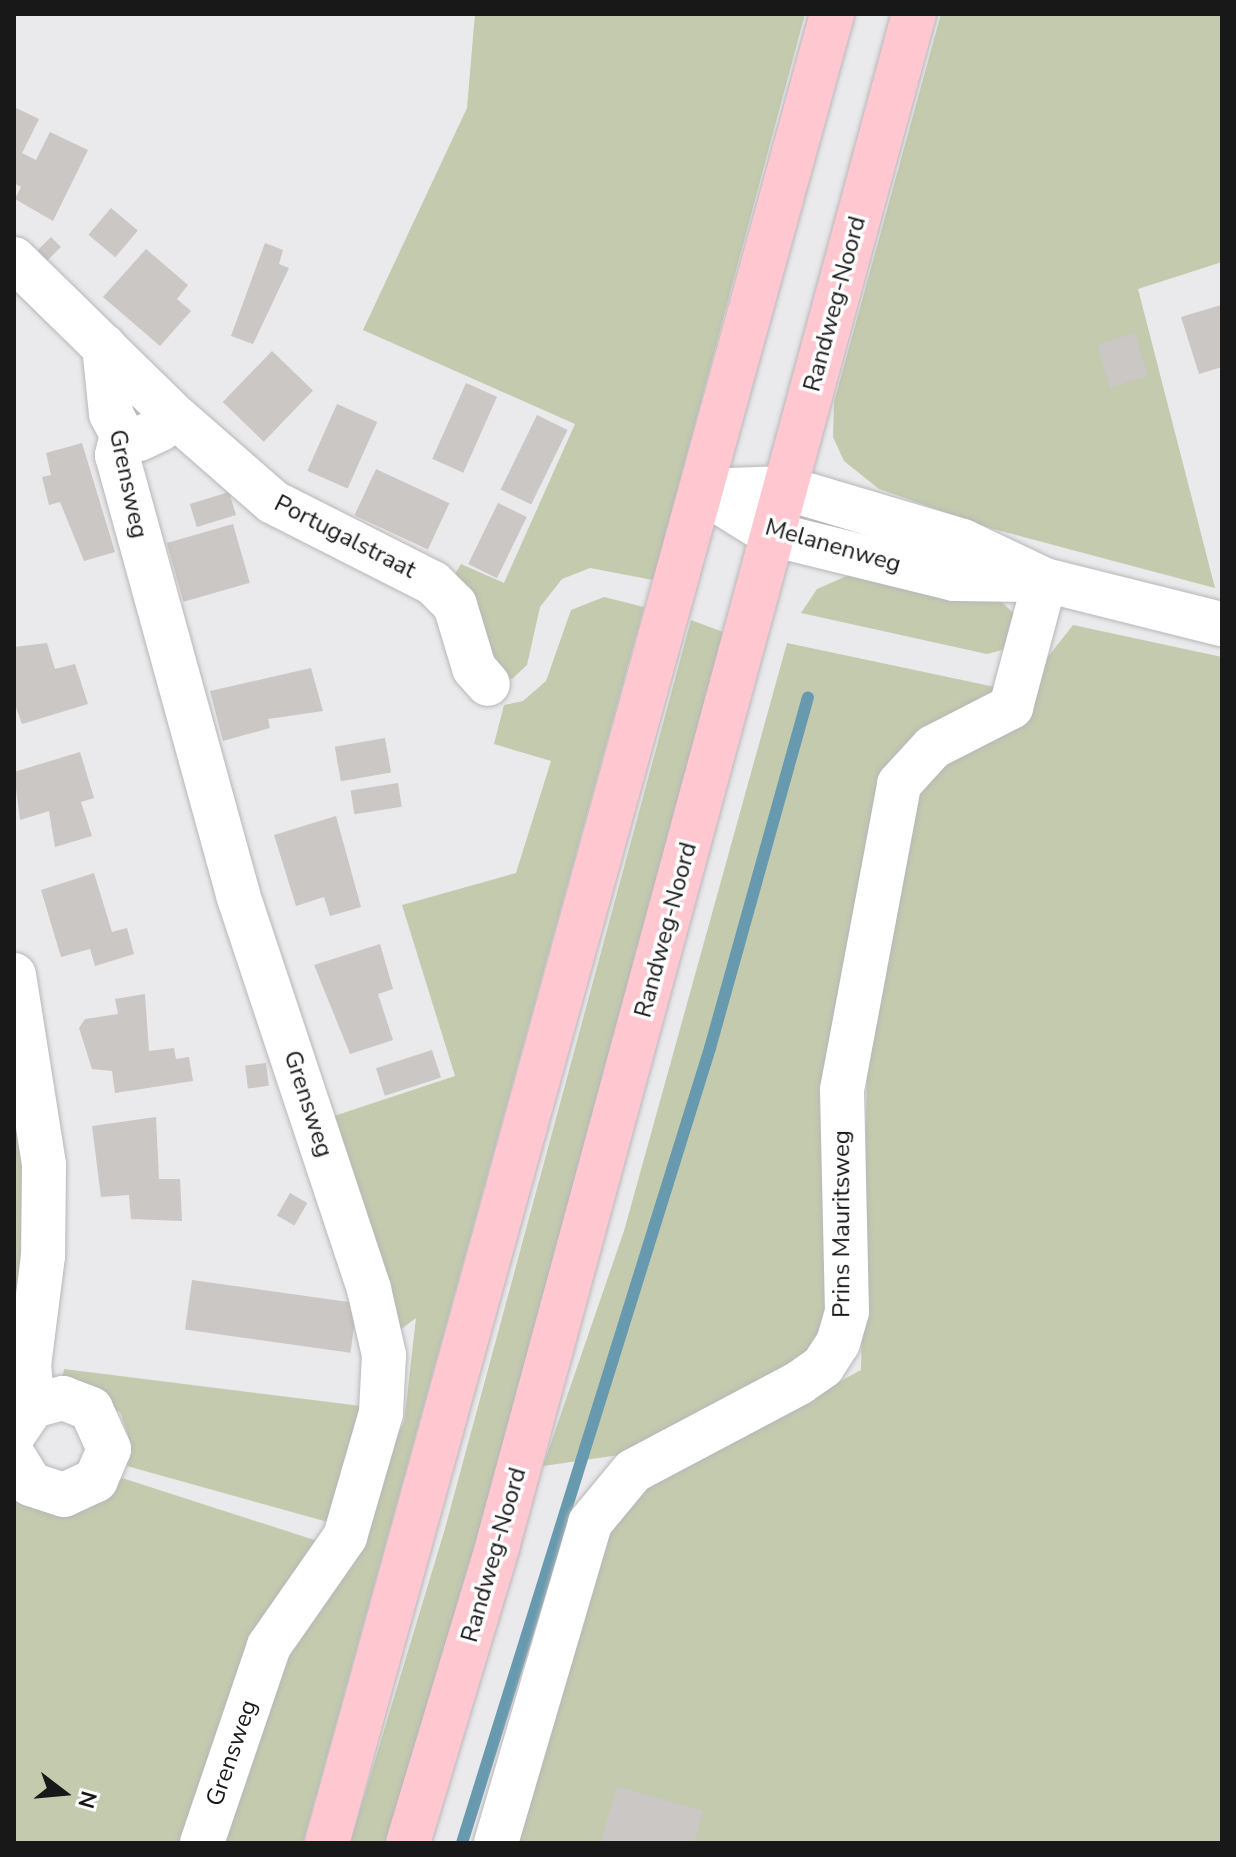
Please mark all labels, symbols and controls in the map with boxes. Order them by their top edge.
street label: Randweg-Noord [798,213,872,395]
street label: Grensweg [102,427,154,541]
street label: Portugalstraat [269,489,421,585]
street label: Melanenweg [762,513,904,579]
street label: Randweg-Noord [629,839,703,1021]
street label: Grensweg [277,1047,339,1161]
street label: Prins Mauritsweg [828,1130,856,1318]
street label: Randweg-Noord [455,1464,533,1646]
street label: Grensweg [200,1696,264,1810]
north arrow [24,1753,104,1833]
text: N [70,1788,104,1812]

